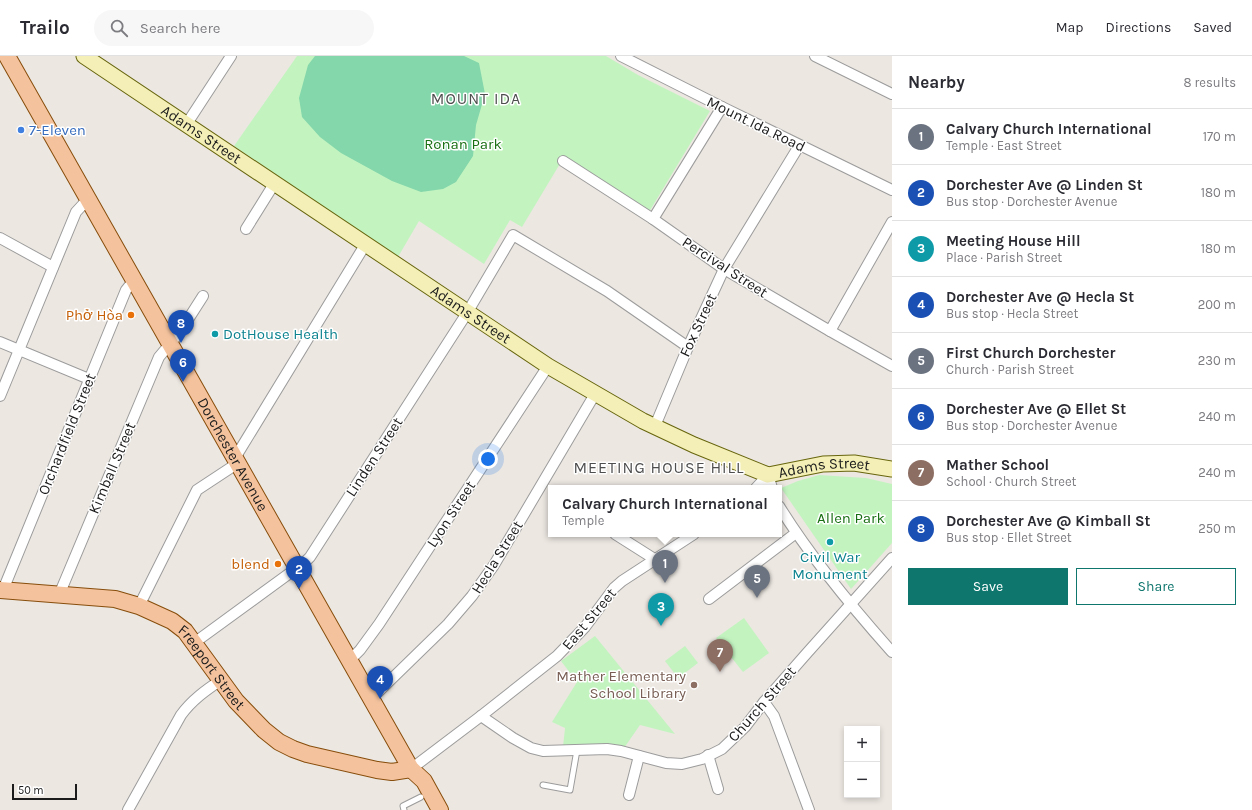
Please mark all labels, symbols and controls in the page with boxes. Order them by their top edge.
search box [94,10,374,46]
text: Trailo [20,17,70,39]
icon: search [108,17,130,39]
text: Search here [140,19,221,37]
text: Map [1056,19,1084,36]
text: Directions [1106,19,1171,36]
text: Saved [1193,19,1232,36]
text: Nearby [908,72,965,92]
text: 8 results [1183,75,1236,90]
district label: MOUNT IDA [431,89,521,108]
street label: Mount Ida Road [704,92,808,156]
street label: Adams Street [158,101,245,168]
text: Calvary Church International [946,120,1152,138]
place label: 7-Eleven [29,121,86,139]
marker: 7-Eleven [16,125,26,135]
text: 1 [919,129,923,144]
text: 170 m [1203,129,1236,144]
park label: Ronan Park [424,135,502,153]
text: Temple · East Street [946,138,1062,153]
text: Dorchester Ave @ Linden St [946,176,1143,194]
text: 2 [917,185,925,200]
text: 180 m [1201,185,1236,200]
text: Bus stop · Dorchester Avenue [946,194,1117,209]
text: Meeting House Hill [946,232,1081,250]
street label: Percival Street [679,233,771,302]
text: 3 [917,241,925,256]
text: 180 m [1201,241,1236,256]
text: Place · Parish Street [946,250,1062,265]
street label: Adams Street [427,281,514,348]
text: Dorchester Ave @ Hecla St [946,288,1134,306]
street label: Fox Street [675,290,721,360]
text: 4 [917,297,925,312]
text: 200 m [1198,297,1236,312]
place label: Phở Hòa [66,306,123,324]
text: Bus stop · Hecla Street [946,306,1078,321]
marker: Phở Hòa [126,310,136,320]
pin: 8 [168,310,194,343]
place label: DotHouse Health [223,325,338,343]
marker: DotHouse Health [210,329,220,339]
text: First Church Dorchester [946,344,1115,362]
pin: 6 [170,349,196,382]
text: 5 [917,353,925,368]
text: 230 m [1198,353,1236,368]
text: Church · Parish Street [946,362,1074,377]
street label: Orchardfield Street [34,370,100,497]
street label: Dorchester Avenue [193,394,272,514]
text: Dorchester Ave @ Ellet St [946,400,1126,418]
text: 6 [917,409,925,424]
text: 240 m [1198,409,1236,424]
street label: Linden Street [342,414,406,500]
text: Bus stop · Dorchester Avenue [946,418,1117,433]
street label: Kimball Street [85,419,140,517]
your location [478,449,498,469]
street label: Adams Street [777,454,872,482]
text: Mather School [946,456,1049,474]
district label: MEETING HOUSE HILL [573,458,745,477]
text: 7 [918,465,924,480]
text: 240 m [1198,465,1236,480]
text: School · Church Street [946,474,1076,489]
street label: Lyon Street [423,477,479,551]
popup [548,485,782,537]
text: Calvary Church International [562,495,768,513]
park label: Allen Park [817,509,885,527]
text: Dorchester Ave @ Kimball St [946,512,1151,530]
text: Temple [562,513,604,528]
street label: Hecla Street [467,517,527,597]
text: 8 [917,521,925,536]
text: 250 m [1198,521,1236,536]
text: Bus stop · Ellet Street [946,530,1072,545]
marker: Civil War Monument [825,537,835,547]
place label: Civil War Monument [792,548,868,583]
pin: 1 [652,550,678,583]
place label: blend [231,555,270,573]
pin: 2 [286,556,312,589]
marker: blend [273,559,283,569]
pin: 5 [744,565,770,598]
button: Save [908,568,1068,605]
button: Share [1076,568,1236,605]
street label: East Street [558,584,620,653]
pin: 3 [648,593,674,626]
street label: Freeport Street [175,620,249,714]
pin: 7 [707,639,733,672]
street label: Church Street [724,662,800,745]
pin: 4 [367,666,393,699]
place label: Mather Elementary School Library [556,667,686,702]
marker: Mather Elementary School Library [689,680,699,690]
map controls [844,726,880,798]
button: + [844,726,880,762]
button: − [844,762,880,798]
scale bar [12,782,77,801]
text: 50 m [18,784,44,797]

